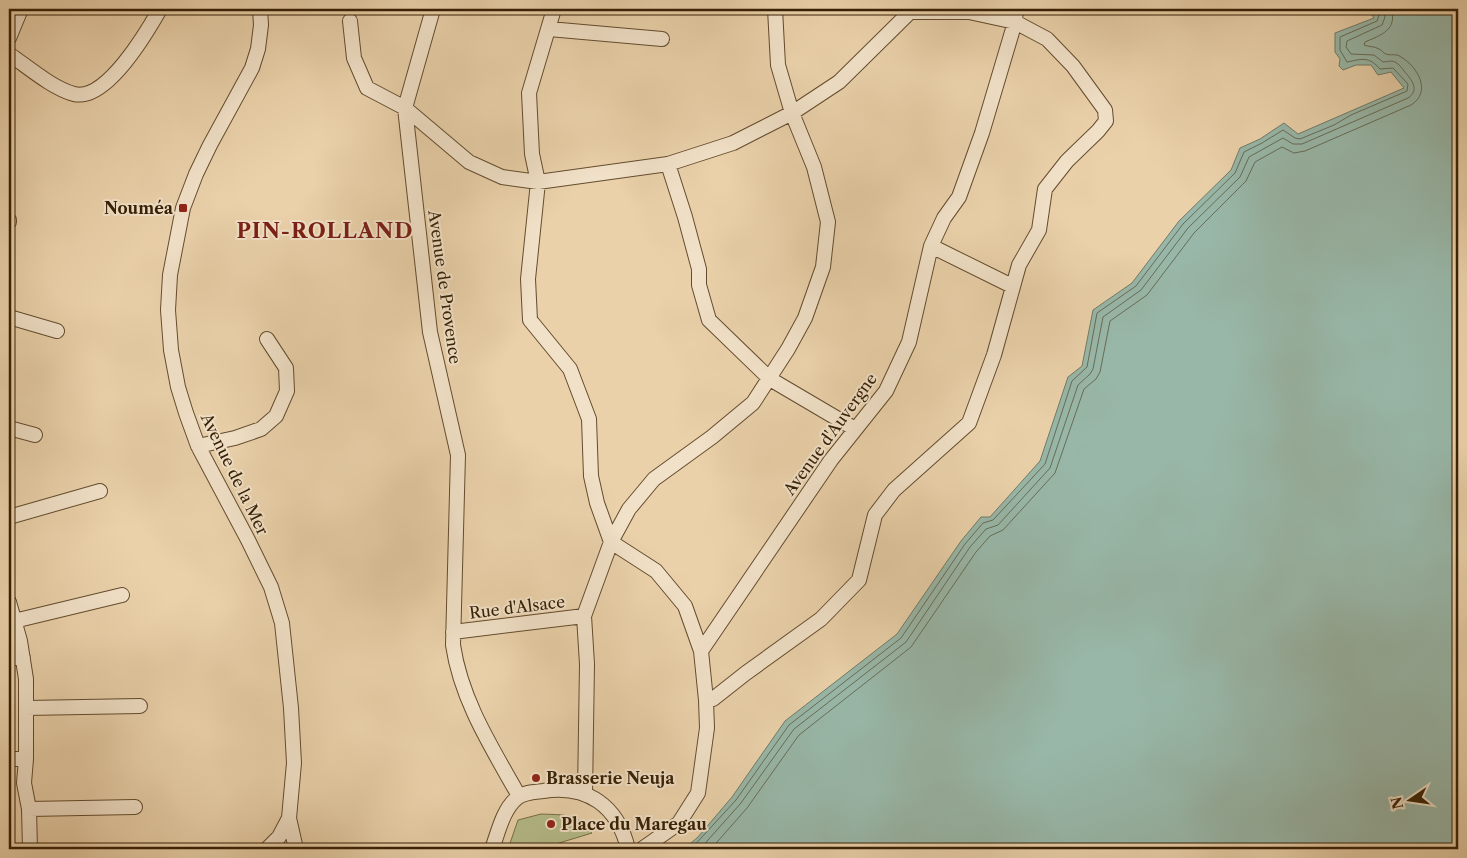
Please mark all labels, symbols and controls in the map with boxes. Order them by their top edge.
place label: Nouméa [104,198,174,218]
marker: Nouméa [177,202,189,214]
street label: Avenue de Provence [424,208,466,365]
district label: PIN-ROLLAND [237,218,413,243]
street label: Avenue d'Auvergne [778,369,881,500]
street label: Avenue de la Mer [196,409,273,538]
street label: Rue d'Alsace [468,591,566,623]
place label: Brasserie Neuja [546,768,675,788]
marker: Brasserie Neuja [530,772,542,784]
north arrow [1384,776,1434,826]
text: N [1387,795,1407,811]
place label: Place du Maregau [561,814,707,834]
marker: Place du Maregau [545,818,557,830]

